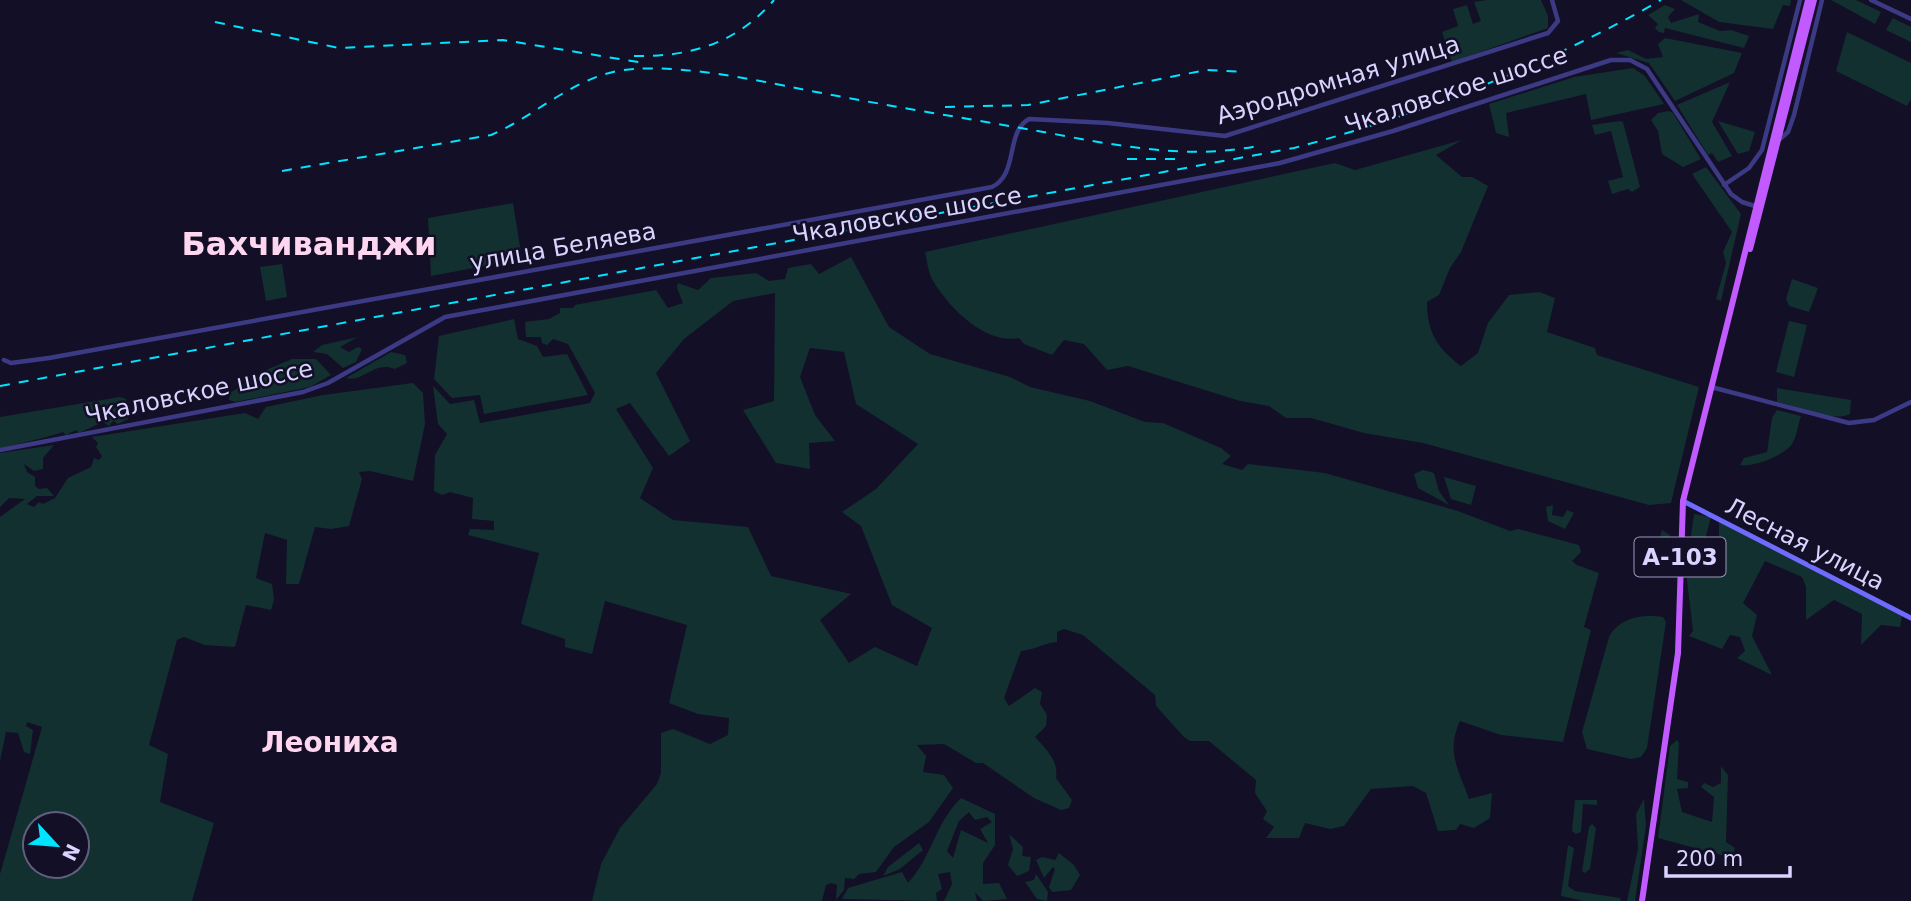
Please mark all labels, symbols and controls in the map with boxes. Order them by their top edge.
street label: Аэродромная улица [1213,30,1463,130]
street label: Чкаловское шоссе [1341,41,1571,139]
street label: Чкаловское шоссе [790,181,1024,249]
street label: улица Беляева [468,217,658,277]
district label: Бахчиванджи [181,225,437,263]
street label: Чкаловское шоссе [82,354,316,430]
street label: Лесная улица [1721,492,1889,596]
road number: А-103 [1634,538,1726,576]
district label: Леониха [261,726,399,759]
north arrow [21,810,91,880]
scale bar [1666,834,1790,878]
text: N [58,840,85,864]
text: 200 m [1676,847,1743,871]

